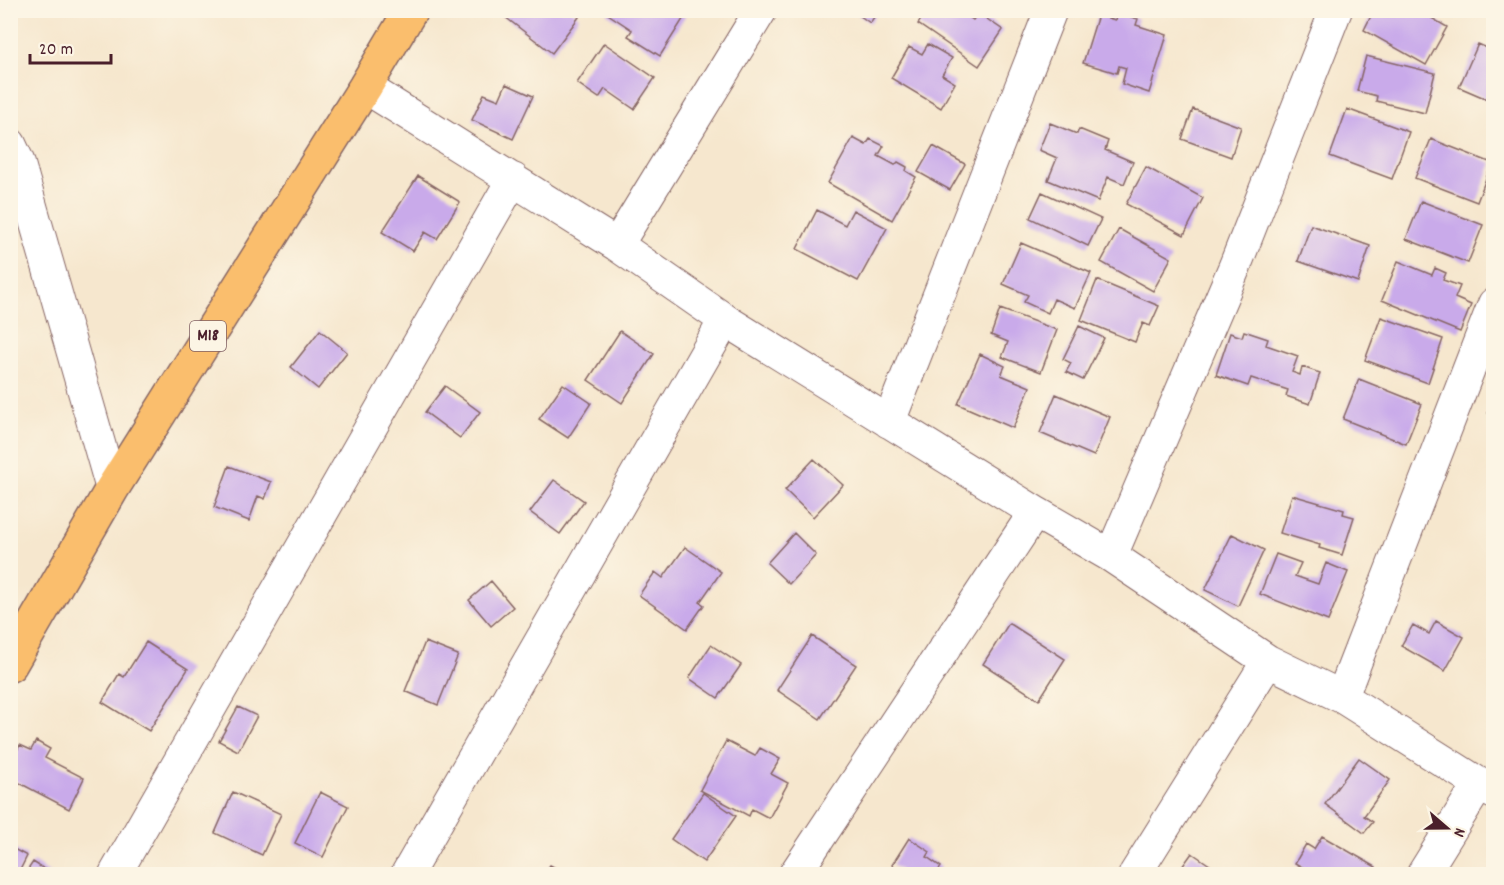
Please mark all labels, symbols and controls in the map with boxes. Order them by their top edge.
scale bar [30,27,111,65]
text: 20 m [39,38,73,63]
road number: M18 [190,321,226,351]
north arrow [1417,798,1477,858]
text: N [1447,825,1471,840]

